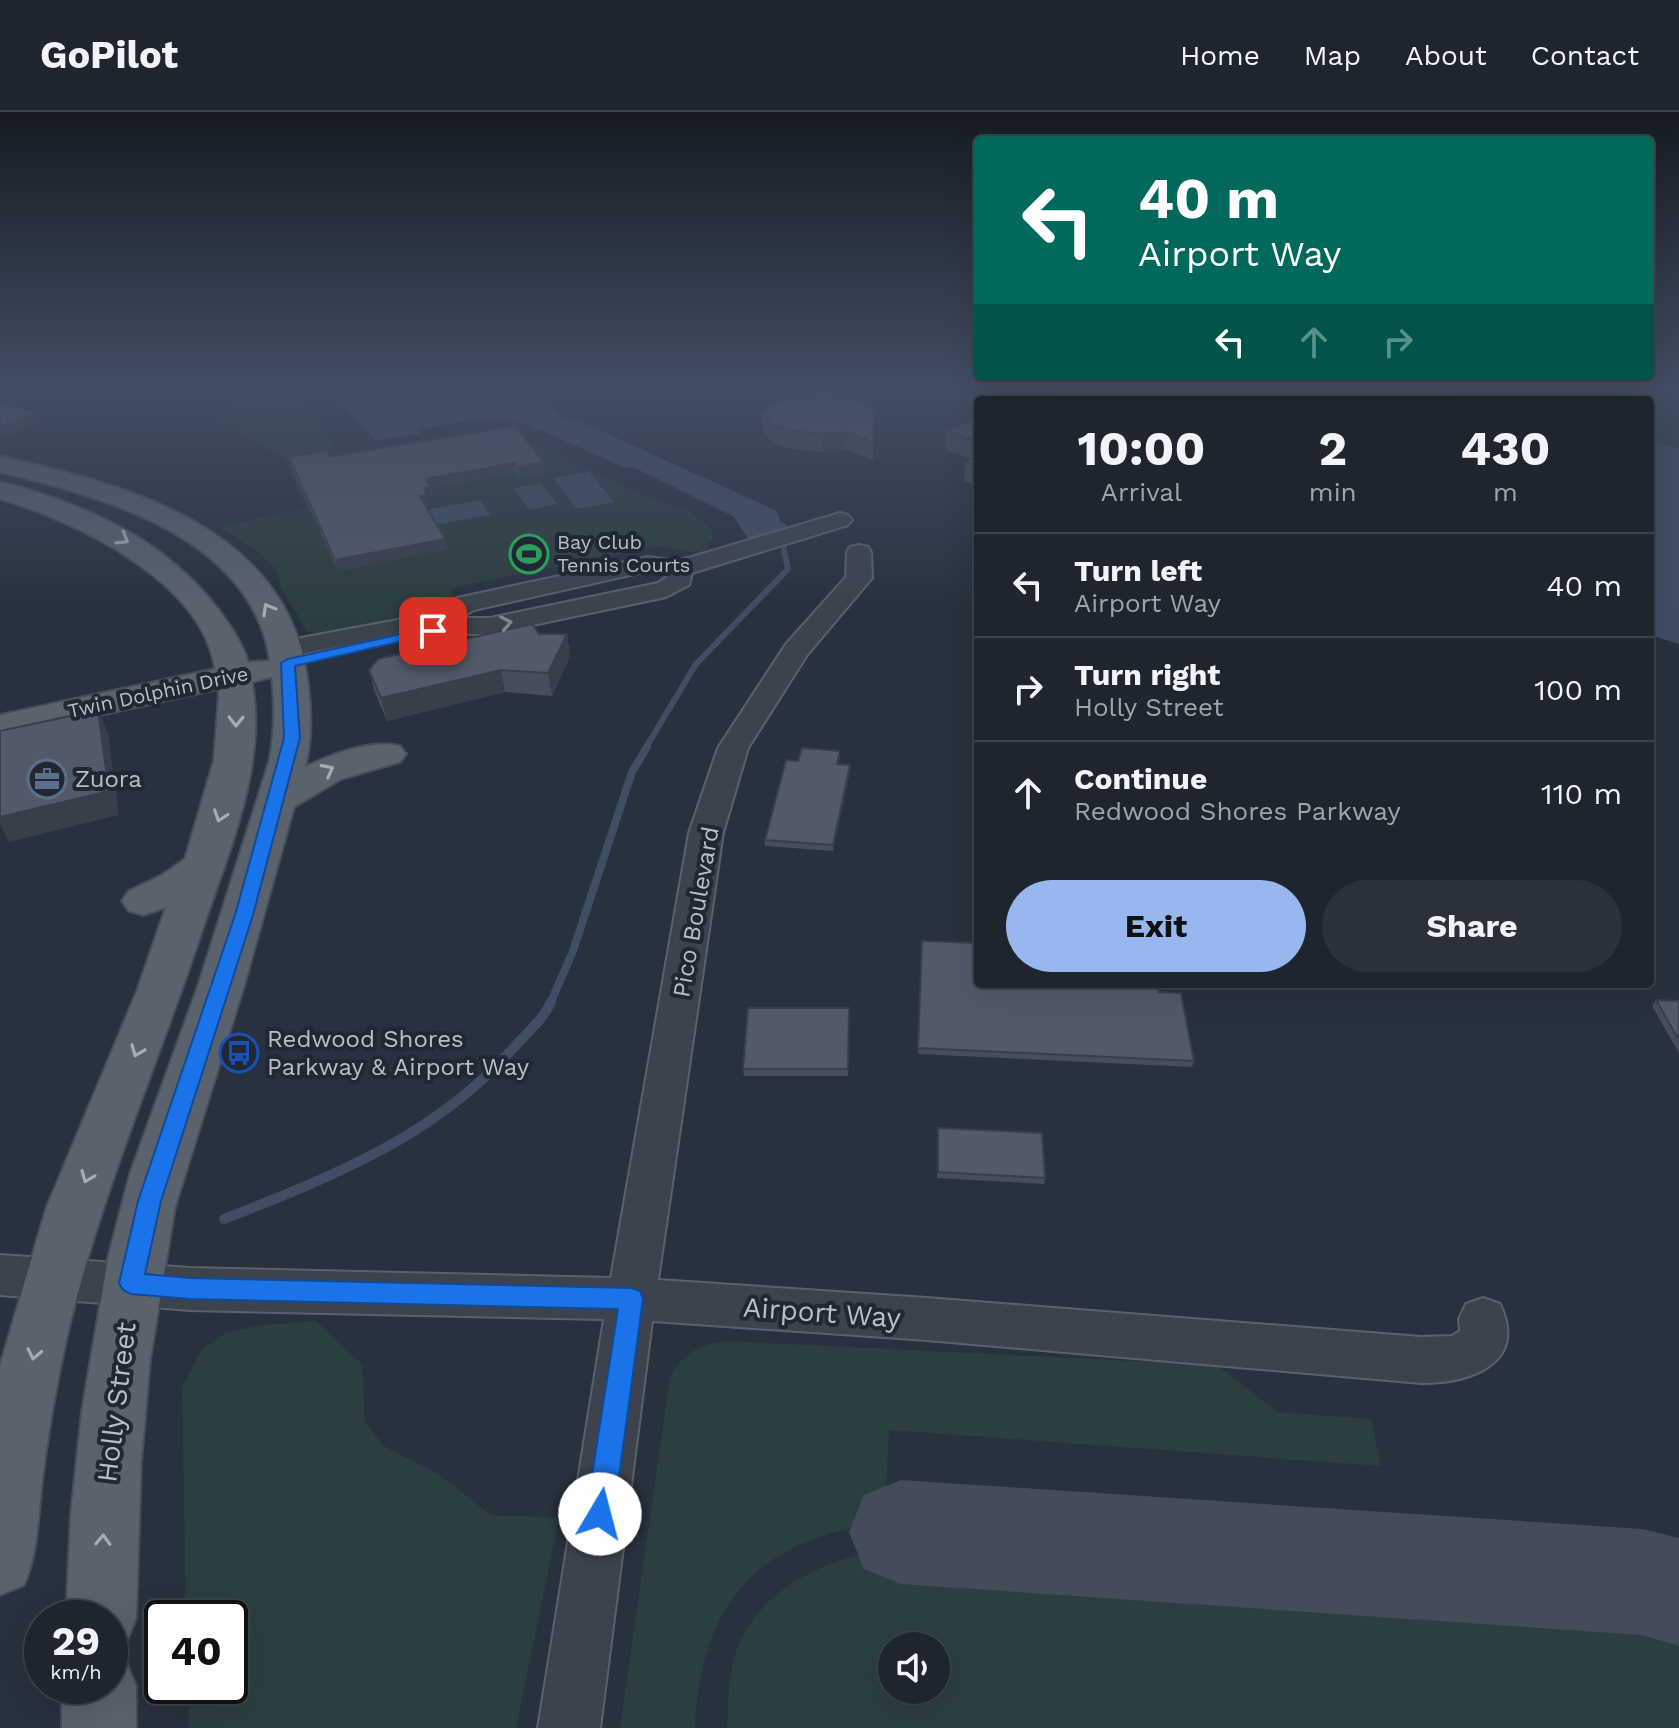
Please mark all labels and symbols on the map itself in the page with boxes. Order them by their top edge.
one-way arrow [114,529,129,545]
place label: Bay Club Tennis Courts [557,530,690,577]
sports icon: Bay Club Tennis Courts [508,533,550,575]
pin [399,597,467,665]
one-way arrow [262,603,278,618]
one-way arrow [499,615,513,632]
street label: Twin Dolphin Drive [66,661,250,723]
one-way arrow [228,715,245,728]
office icon: Zuora [26,758,68,800]
one-way arrow [319,764,334,779]
place label: Zuora [75,765,142,793]
one-way arrow [214,808,230,822]
street label: Pico Boulevard [667,824,725,1000]
place label: Redwood Shores Parkway & Airport Way [267,1025,530,1081]
bus stop icon: Redwood Shores Parkway & Airport Way [218,1032,260,1074]
one-way arrow [130,1043,147,1057]
one-way arrow [80,1169,97,1183]
street label: Airport Way [742,1291,903,1335]
street label: Holly Street [90,1320,143,1484]
one-way arrow [26,1347,43,1361]
position arrow [558,1472,642,1556]
one-way arrow [94,1533,111,1546]
speed limit sign: 40 [144,1600,248,1704]

